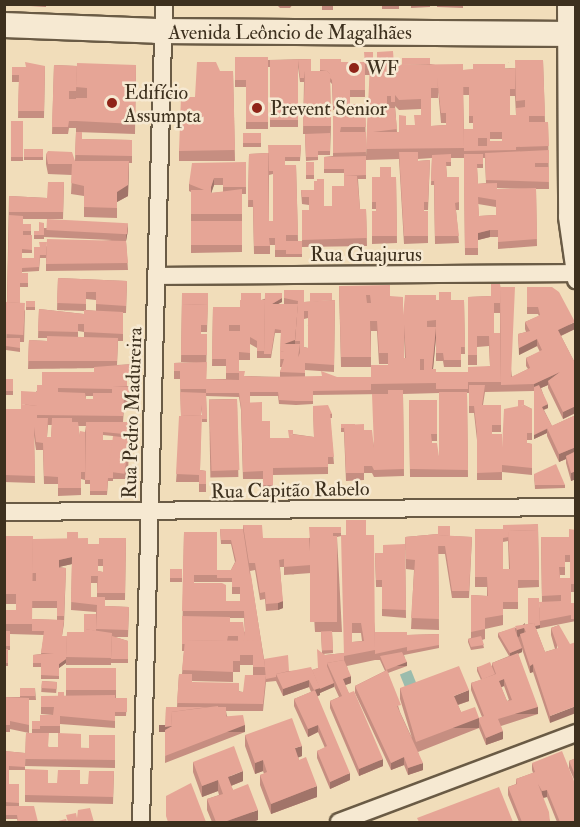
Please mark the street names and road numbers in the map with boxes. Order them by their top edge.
street label: Avenida Leôncio de Magalhães [168,20,412,44]
street label: Rua Guajurus [310,242,422,266]
street label: Rua Pedro Madureira [117,327,147,499]
street label: Rua Capitão Rabelo [210,477,370,503]

